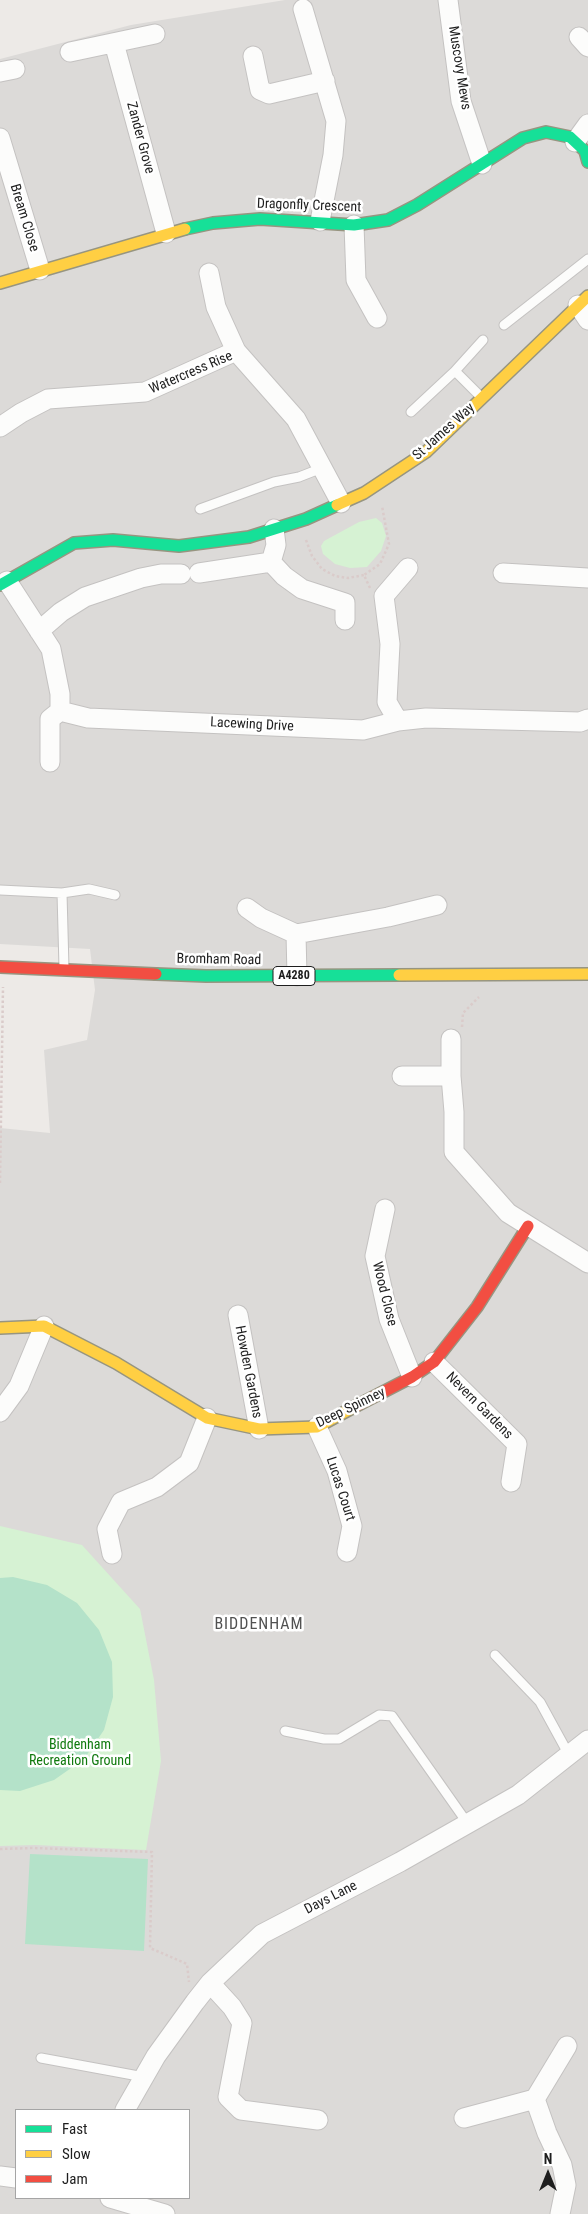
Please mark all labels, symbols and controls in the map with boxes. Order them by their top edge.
street label: Muscovy Mews [444,25,474,111]
street label: Zander Grove [122,100,158,176]
street label: Bream Close [6,182,42,254]
street label: Dragonfly Crescent [256,196,362,216]
street label: Watercress Rise [147,348,235,398]
street label: St James Way [410,400,478,464]
street label: Lacewing Drive [210,714,294,736]
street label: Bromham Road [177,951,261,969]
road number: A4280 [273,966,315,986]
street label: Wood Close [368,1260,400,1328]
street label: Howden Gardens [231,1324,265,1420]
street label: Nevern Gardens [442,1369,516,1443]
street label: Deep Spinney [314,1384,388,1432]
street label: Lucas Court [322,1455,358,1523]
district label: BIDDENHAM [213,1615,305,1635]
park label: Biddenham Recreation Ground [29,1737,131,1770]
street label: Days Lane [302,1878,360,1918]
legend [15,2109,190,2199]
text: Fast [62,2120,87,2138]
text: Slow [62,2145,91,2163]
north arrow [523,2149,573,2199]
text: N [544,2151,552,2167]
text: Jam [62,2170,88,2188]

